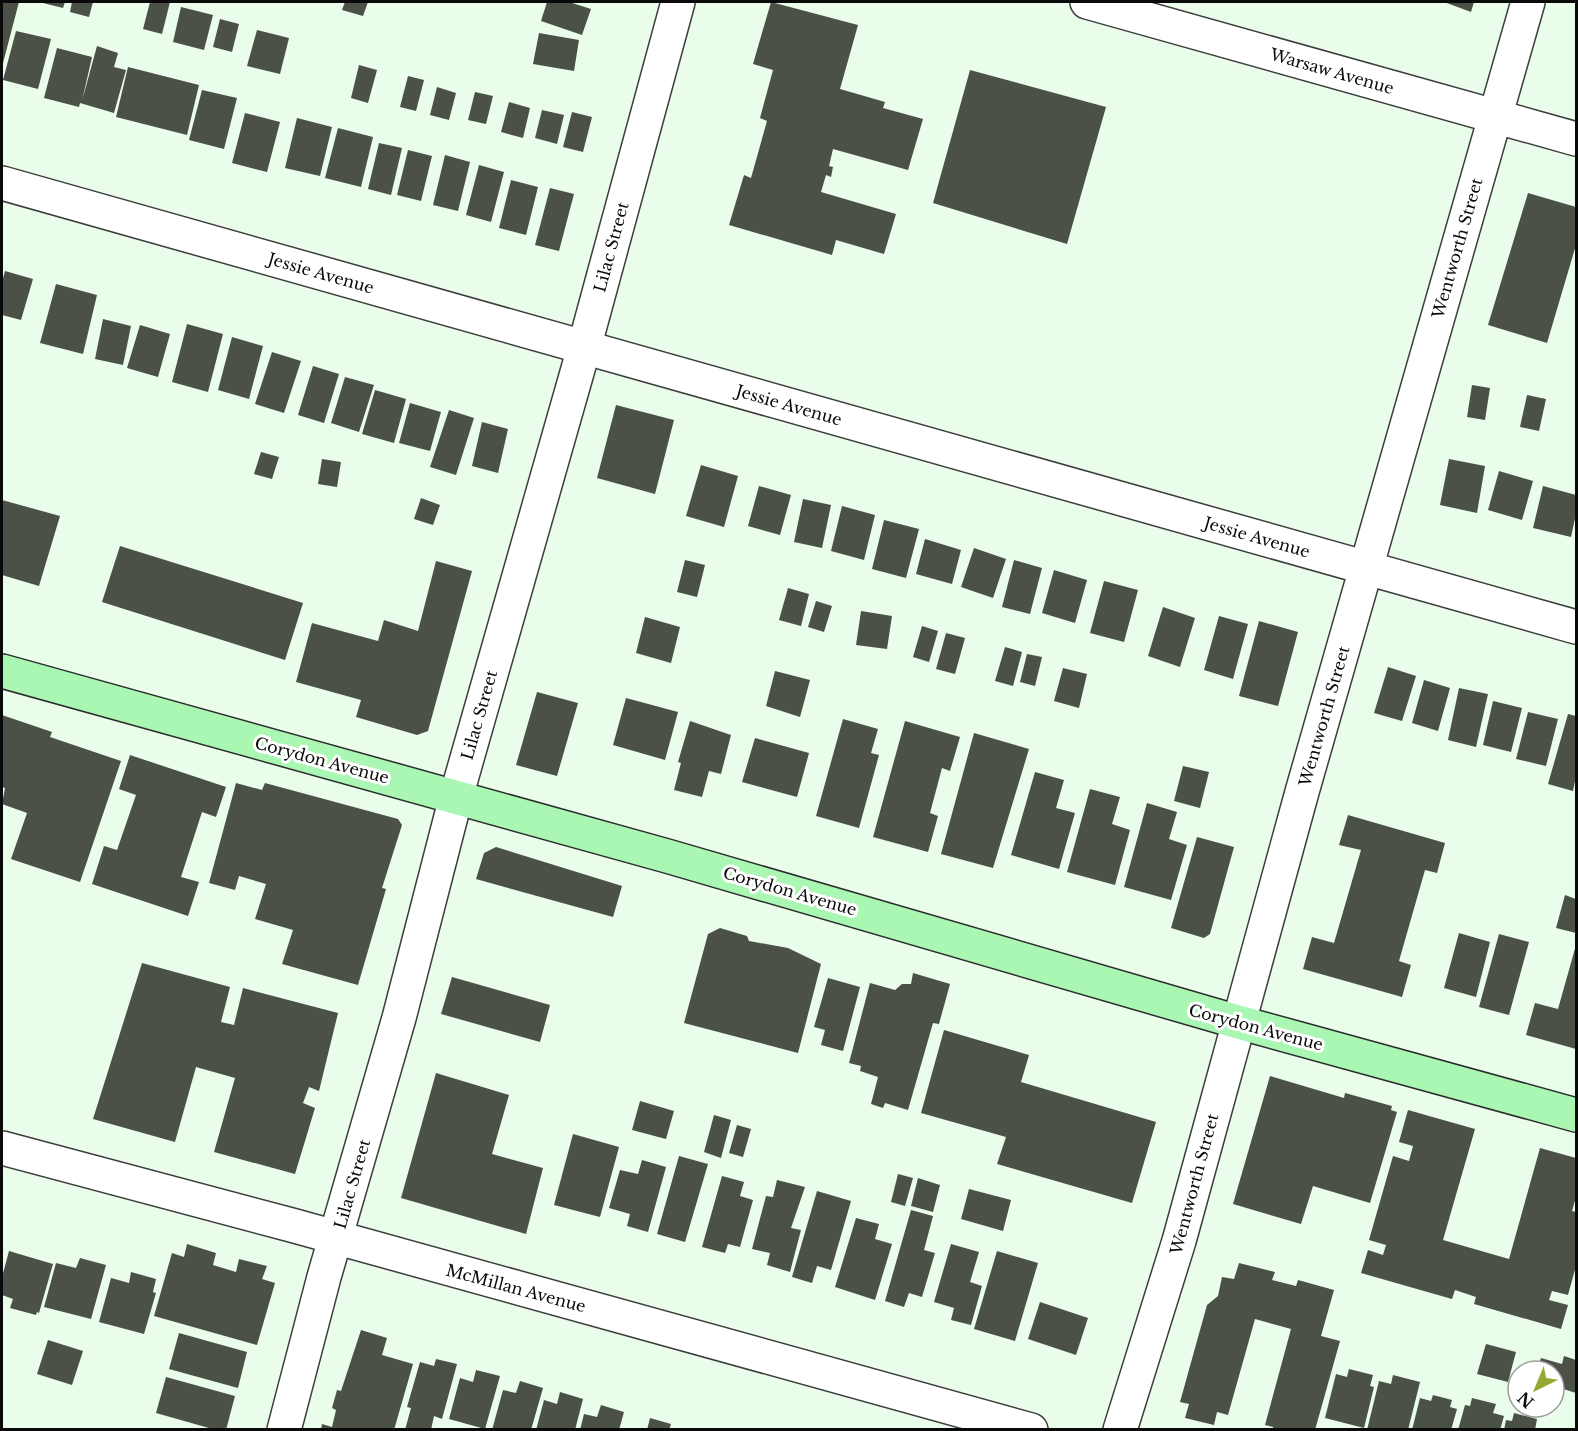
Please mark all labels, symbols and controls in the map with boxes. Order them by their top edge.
street label: Warsaw Avenue [1267,44,1396,98]
street label: Wentworth Street [1427,176,1487,321]
street label: Lilac Street [589,200,633,294]
street label: Jessie Avenue [264,248,376,298]
street label: Jessie Avenue [732,380,844,430]
street label: Jessie Avenue [1200,512,1312,562]
street label: Wentworth Street [1294,644,1354,789]
street label: Lilac Street [457,668,501,762]
street label: Corydon Avenue [253,732,391,788]
street label: Corydon Avenue [721,862,859,920]
street label: Corydon Avenue [1187,999,1325,1055]
street label: Wentworth Street [1165,1111,1222,1258]
street label: Lilac Street [330,1137,374,1231]
street label: McMillan Avenue [444,1260,588,1316]
north arrow [1506,1359,1566,1419]
text: N [1513,1388,1538,1412]

